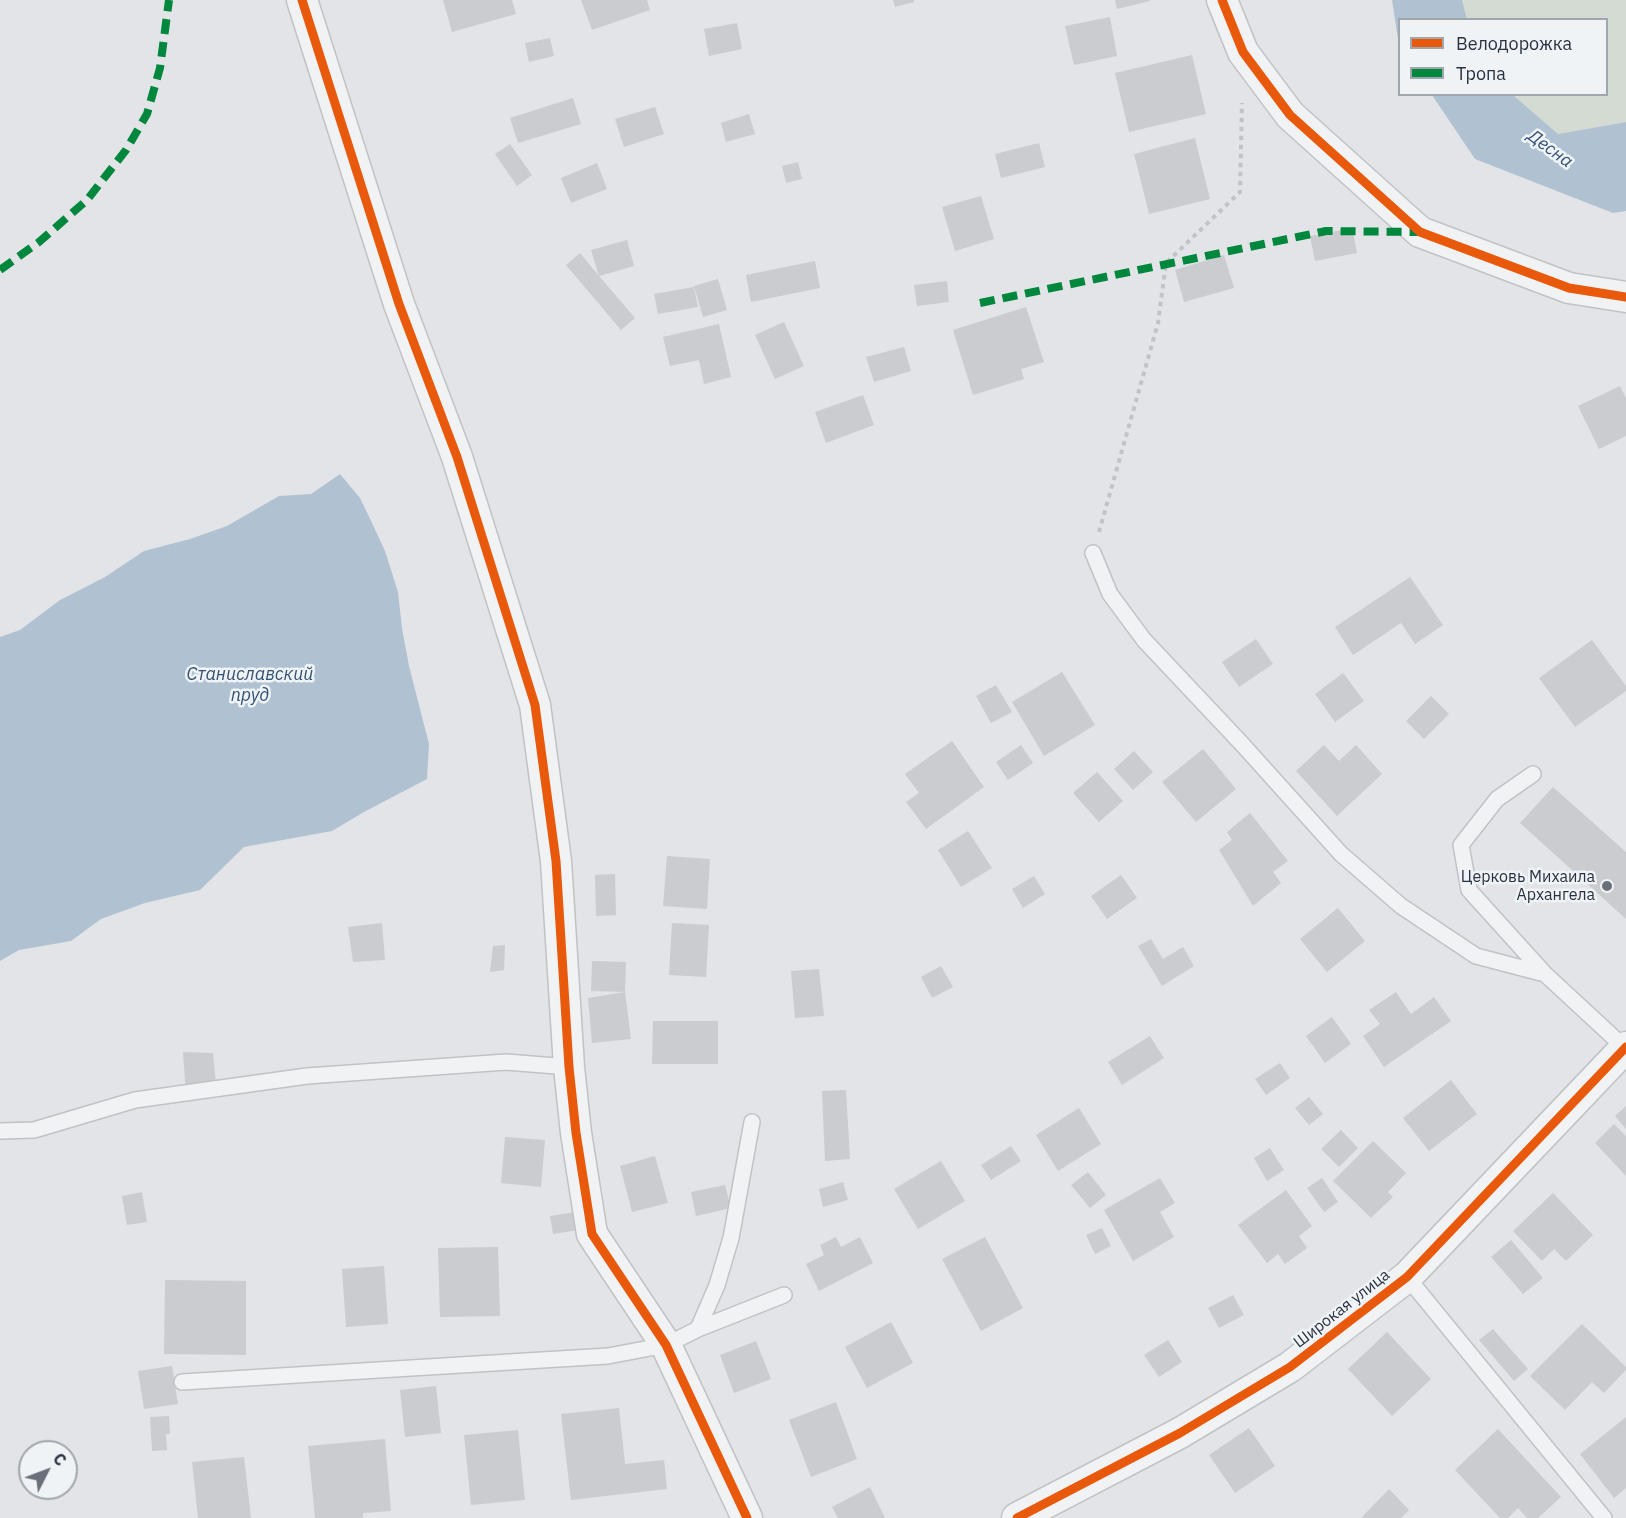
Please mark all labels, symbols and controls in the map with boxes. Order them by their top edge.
legend [1398,18,1608,96]
text: Велодорожка [1456,32,1572,55]
text: Тропа [1456,62,1506,85]
water label: Десна [1523,125,1577,173]
water label: Станиславский пруд [187,664,313,706]
place label: Церковь Михаила Архангела [1461,867,1595,905]
marker: Церковь Михаила Архангела [1600,879,1614,893]
street label: Широкая улица [1290,1265,1394,1353]
north arrow [18,1440,78,1500]
text: С [49,1449,71,1470]

